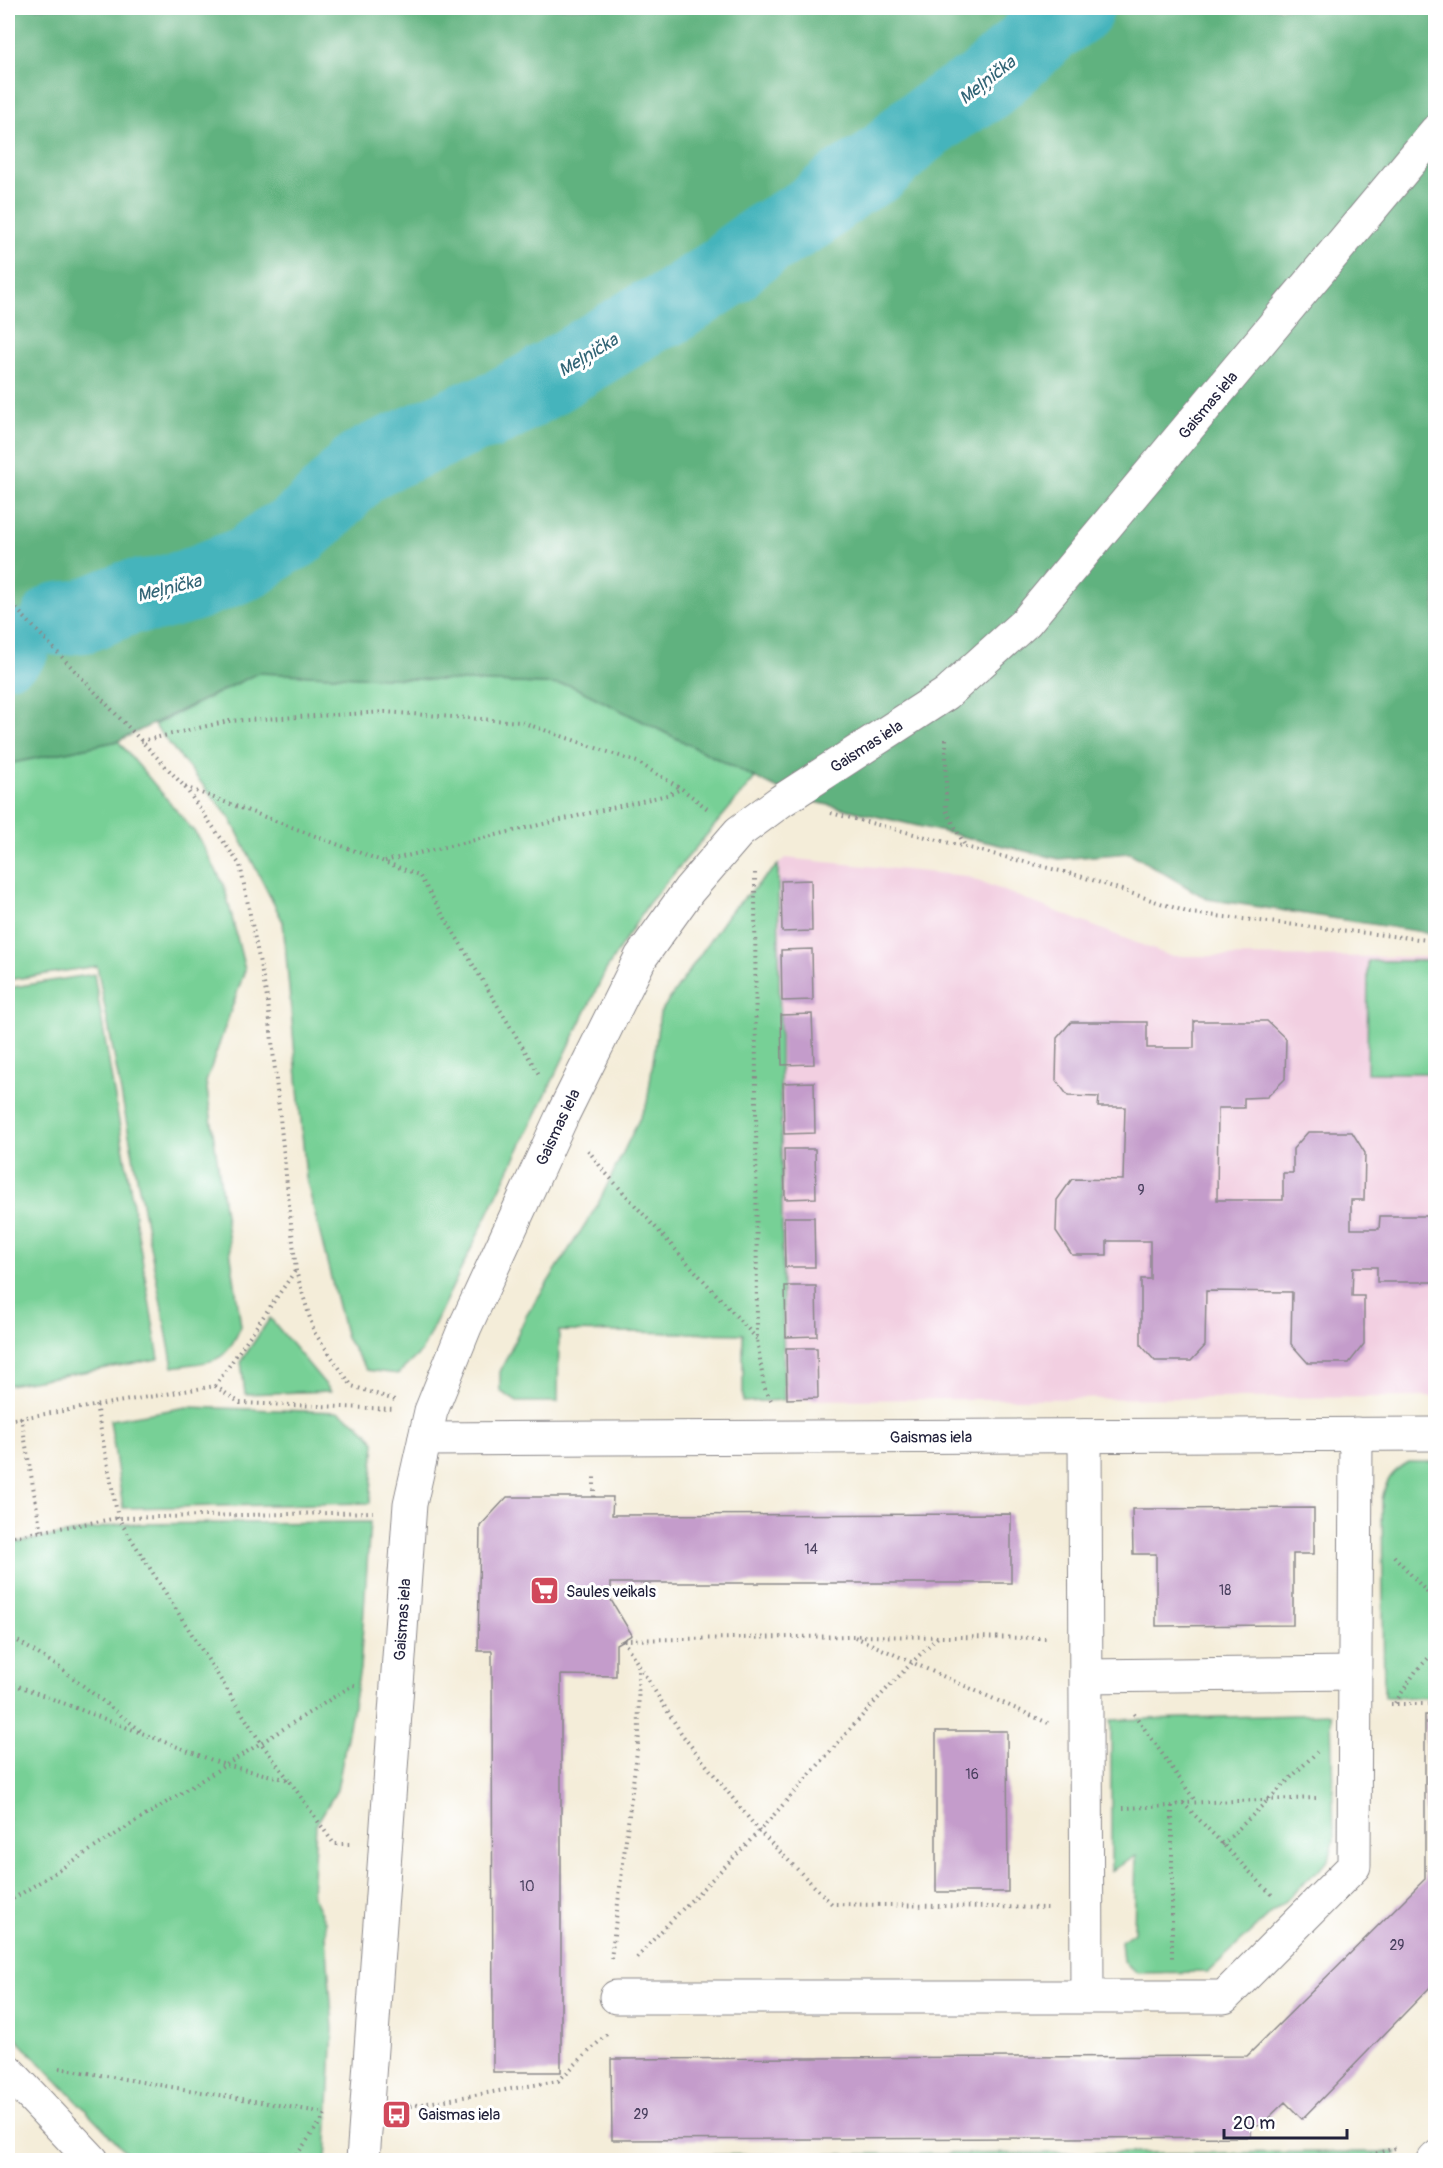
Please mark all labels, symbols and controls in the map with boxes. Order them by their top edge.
water label: Meļņička [954,50,1021,110]
water label: Meļņička [554,328,624,382]
street label: Gaismas iela [1174,367,1242,443]
water label: Meļņička [135,569,205,608]
street label: Gaismas iela [827,716,907,777]
street label: Gaismas iela [532,1086,585,1169]
house number: 9 [1137,1182,1145,1199]
street label: Gaismas iela [890,1427,972,1448]
house number: 14 [804,1541,818,1558]
supermarket icon: Saules veikals [529,1575,561,1607]
street label: Gaismas iela [390,1578,416,1661]
place label: Saules veikals [566,1582,656,1602]
house number: 18 [1219,1582,1231,1599]
house number: 16 [965,1766,979,1783]
house number: 10 [519,1878,535,1895]
house number: 29 [1389,1937,1405,1954]
bus stop icon: Gaismas iela [381,2098,413,2130]
scale bar [1224,2102,1347,2140]
place label: Gaismas iela [418,2105,500,2125]
house number: 29 [633,2106,649,2123]
text: 20 m [1233,2112,1275,2135]

